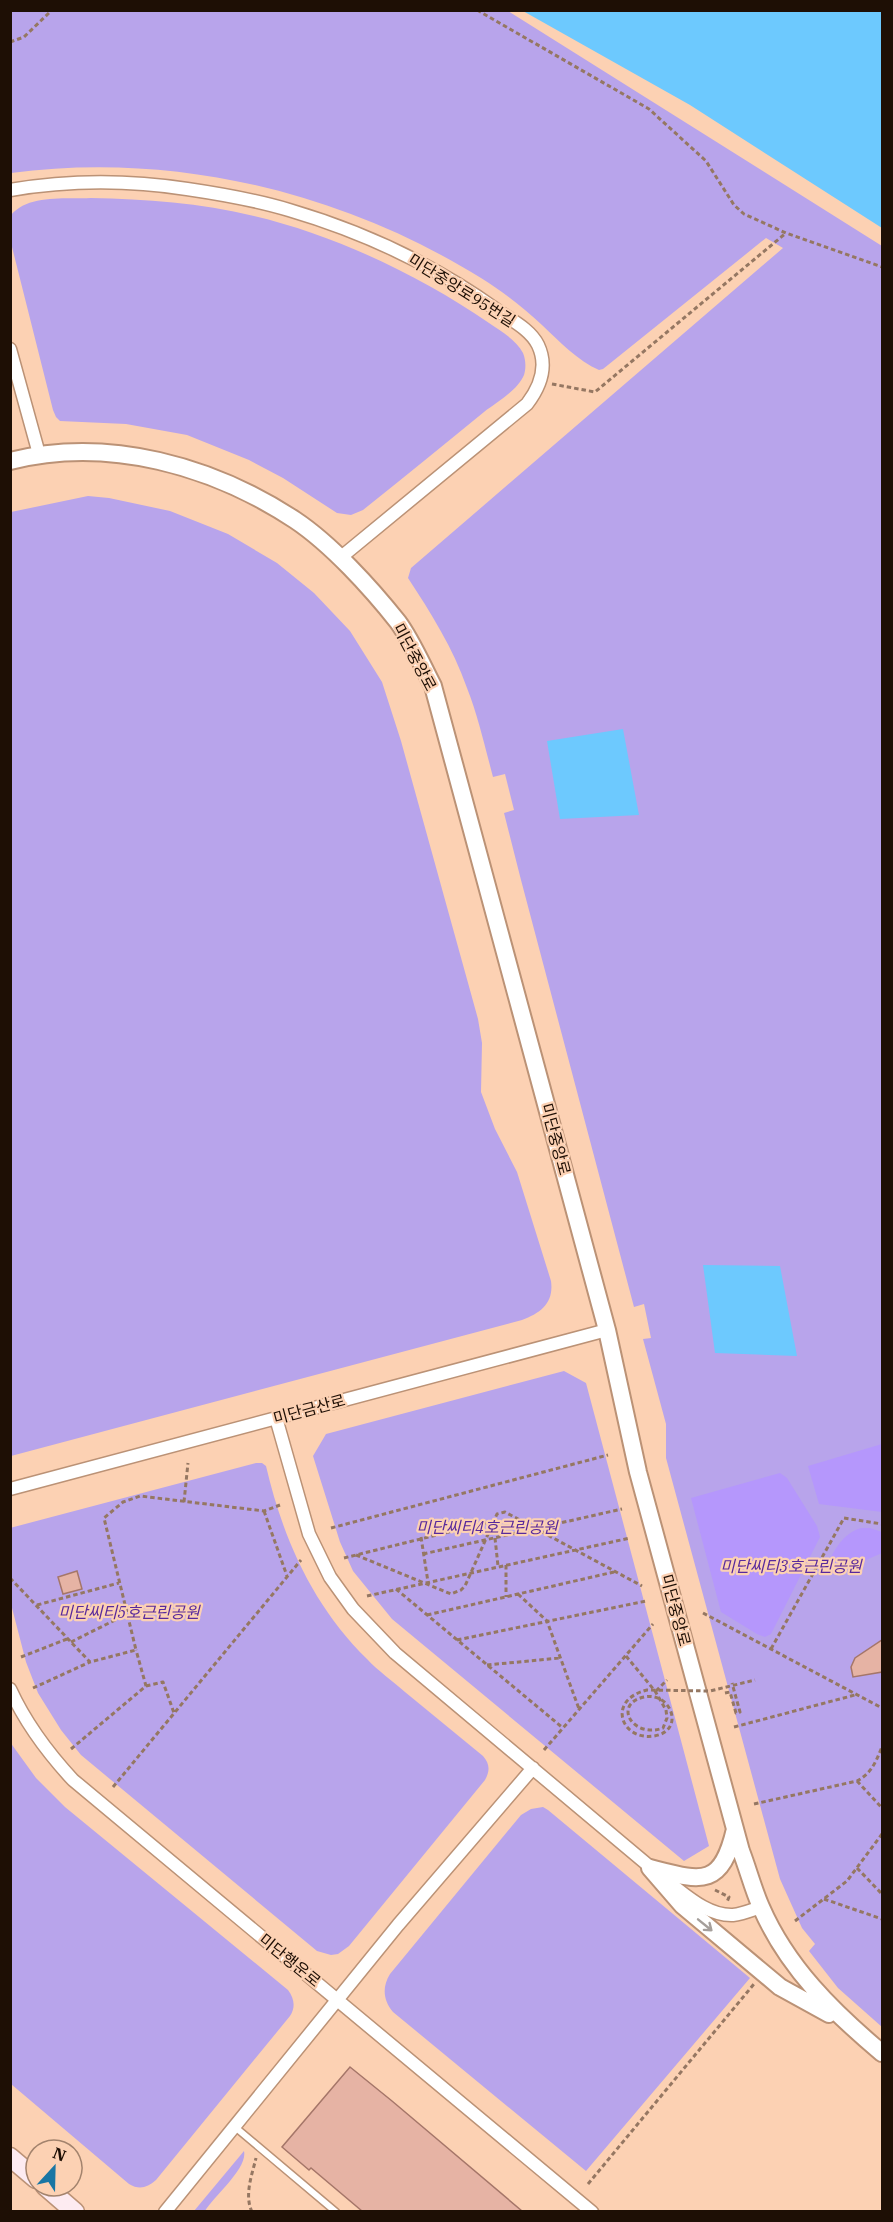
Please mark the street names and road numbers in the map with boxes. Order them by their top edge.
street label: 미단중앙로95번길 [405,249,519,331]
street label: 미단중앙로 [389,620,441,694]
street label: 미단중앙로 [537,1101,575,1177]
street label: 미단금산로 [271,1390,347,1428]
street label: 미단중앙로 [657,1572,695,1648]
street label: 미단행운로 [255,1929,325,1991]

